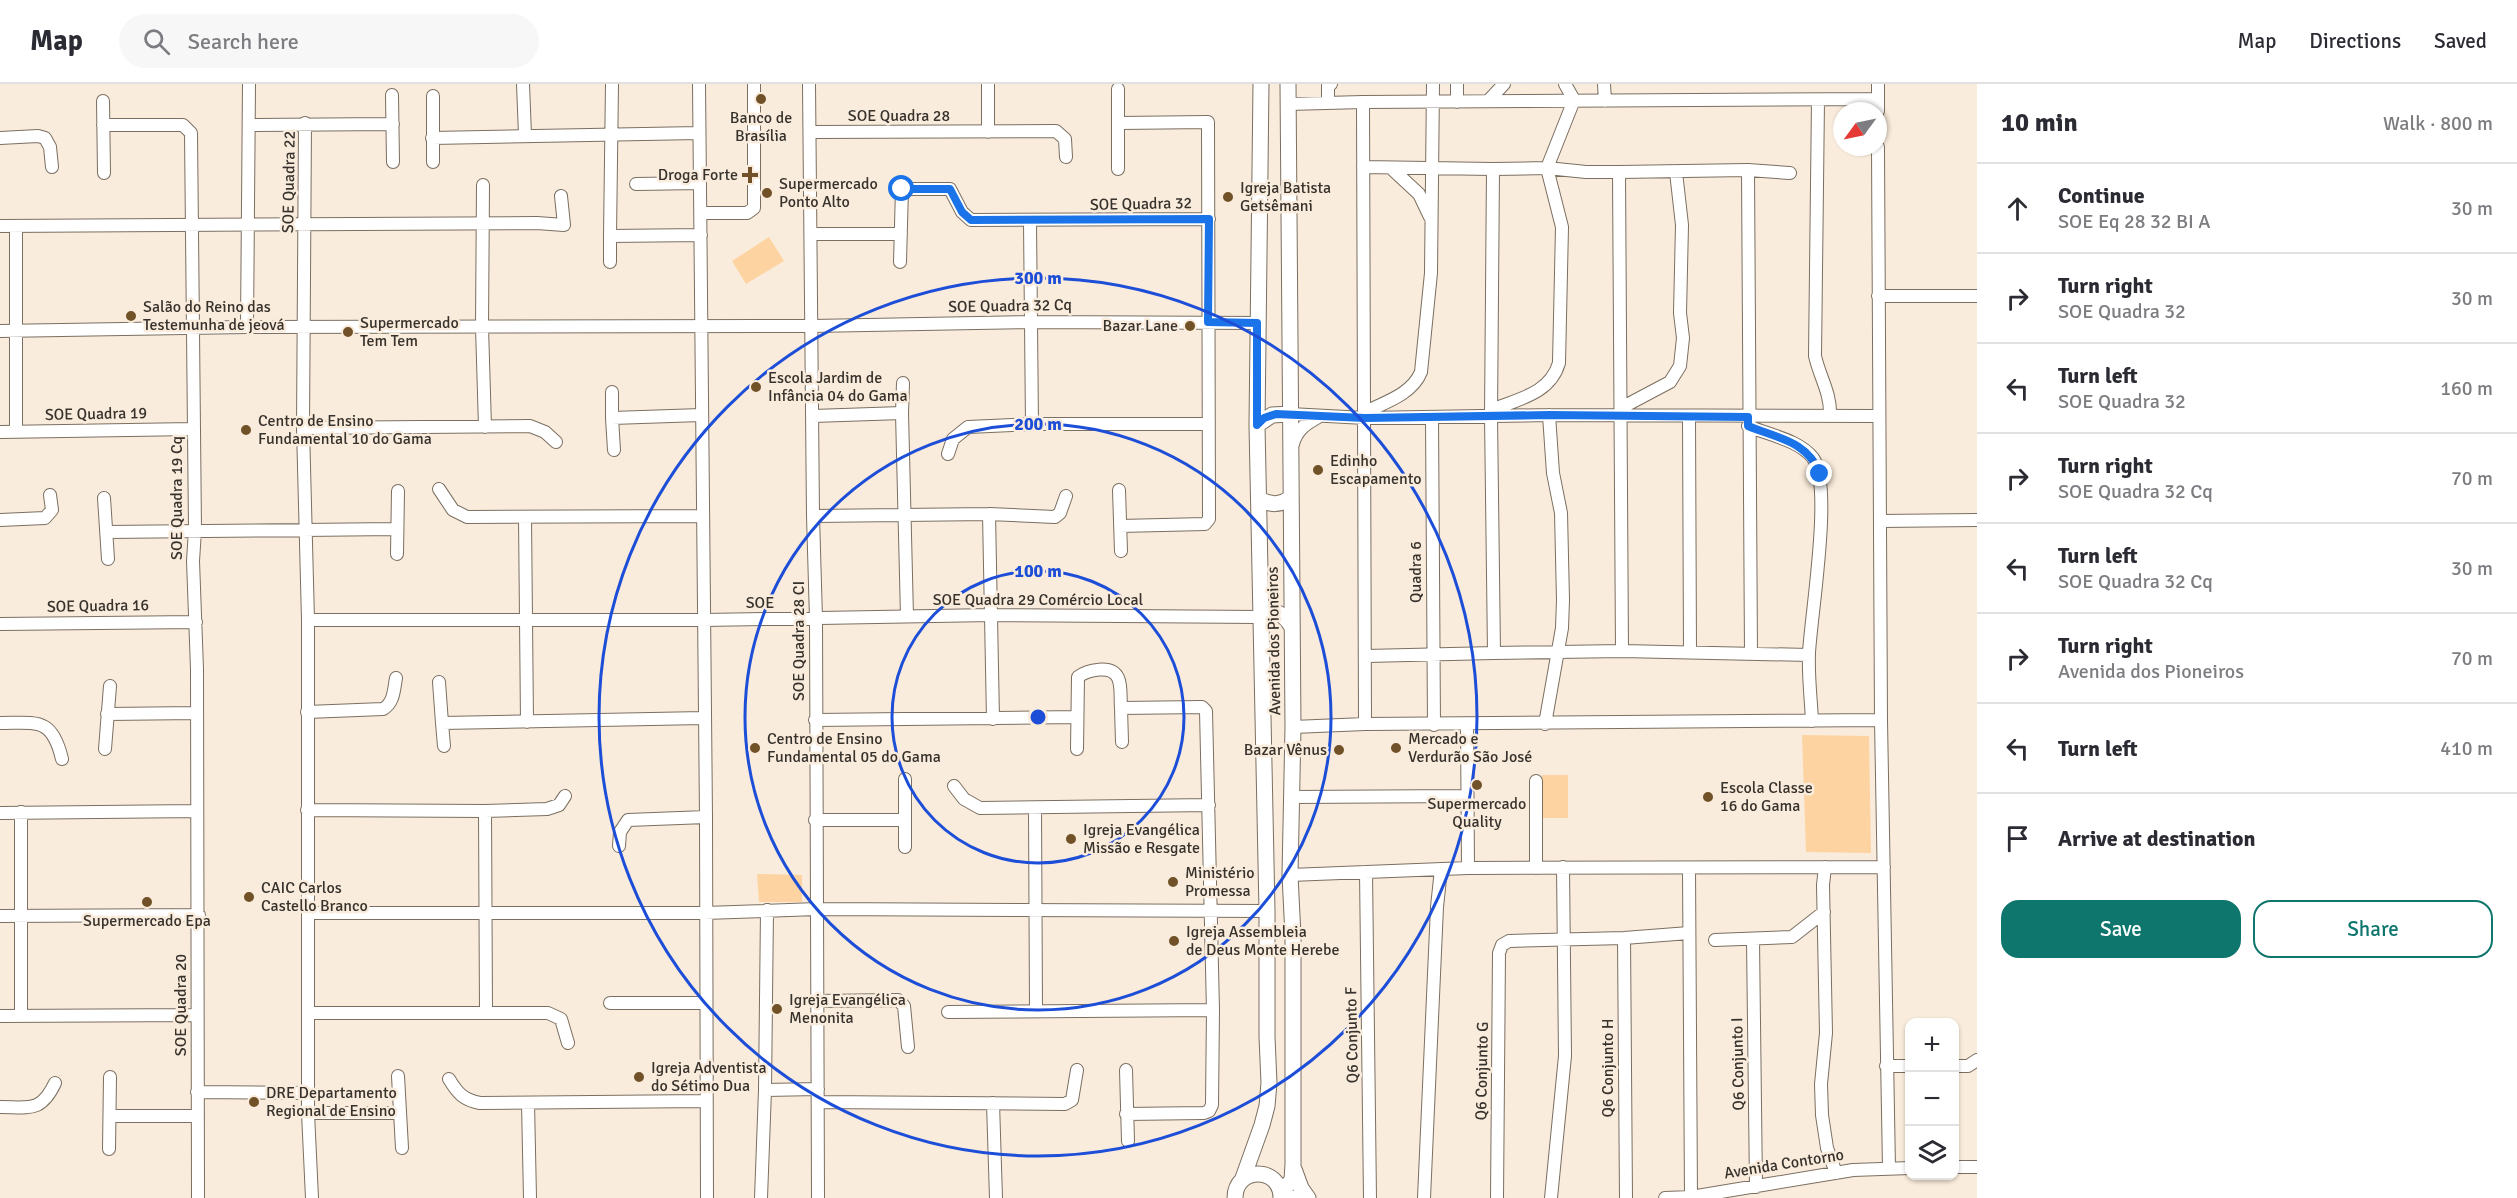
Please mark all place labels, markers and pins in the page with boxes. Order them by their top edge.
marker: Banco de Brasília [754,92,768,106]
place label: Banco de Brasília [730,108,792,146]
place label: Droga Forte [658,165,738,185]
marker: Droga Forte [743,168,757,182]
place label: Supermercado Ponto Alto [779,174,878,212]
place label: Igreja Batista Getsêmani [1240,178,1331,216]
marker: Supermercado Ponto Alto [760,186,774,200]
marker: Igreja Batista Getsêmani [1221,190,1235,204]
place label: Salão do Reino das Testemunha de jeová [143,297,285,335]
marker: Salão do Reino das Testemunha de jeová [124,309,138,323]
place label: Supermercado Tem Tem [360,313,459,351]
place label: Bazar Lane [1103,316,1178,336]
marker: Bazar Lane [1183,319,1197,333]
marker: Supermercado Tem Tem [341,325,355,339]
place label: Escola Jardim de Infância 04 do Gama [768,368,908,406]
marker: Escola Jardim de Infância 04 do Gama [749,380,763,394]
place label: Centro de Ensino Fundamental 10 do Gama [258,411,432,449]
marker: Centro de Ensino Fundamental 10 do Gama [239,423,253,437]
place label: Edinho Escapamento [1330,451,1422,489]
marker: Edinho Escapamento [1311,463,1325,477]
centre of rings [1028,707,1048,727]
place label: Centro de Ensino Fundamental 05 do Gama [767,729,941,767]
place label: Mercado e Verdurão São José [1408,729,1532,767]
place label: Bazar Vênus [1244,740,1327,760]
marker: Centro de Ensino Fundamental 05 do Gama [748,741,762,755]
marker: Mercado e Verdurão São José [1389,741,1403,755]
marker: Bazar Vênus [1332,743,1346,757]
marker: Supermercado Quality [1470,778,1484,792]
place label: Escola Classe 16 do Gama [1720,778,1813,816]
marker: Escola Classe 16 do Gama [1701,790,1715,804]
place label: Supermercado Quality [1428,794,1526,832]
place label: Igreja Evangélica Missão e Resgate [1083,820,1200,858]
marker: Igreja Evangélica Missão e Resgate [1064,832,1078,846]
place label: Ministério Promessa [1185,863,1255,901]
marker: Ministério Promessa [1166,875,1180,889]
place label: CAIC Carlos Castello Branco [261,878,368,916]
marker: CAIC Carlos Castello Branco [242,890,256,904]
marker: Supermercado Epa [140,895,154,909]
place label: Supermercado Epa [83,911,211,931]
place label: Igreja Assembleia de Deus Monte Herebe [1186,922,1339,960]
marker: Igreja Assembleia de Deus Monte Herebe [1167,934,1181,948]
place label: Igreja Evangélica Menonita [789,990,906,1028]
marker: Igreja Evangélica Menonita [770,1002,784,1016]
place label: Igreja Adventista do Sétimo Dua [651,1058,767,1096]
marker: Igreja Adventista do Sétimo Dua [632,1070,646,1084]
place label: DRE Departamento Regional de Ensino [266,1083,397,1121]
marker: DRE Departamento Regional de Ensino [247,1095,261,1109]

